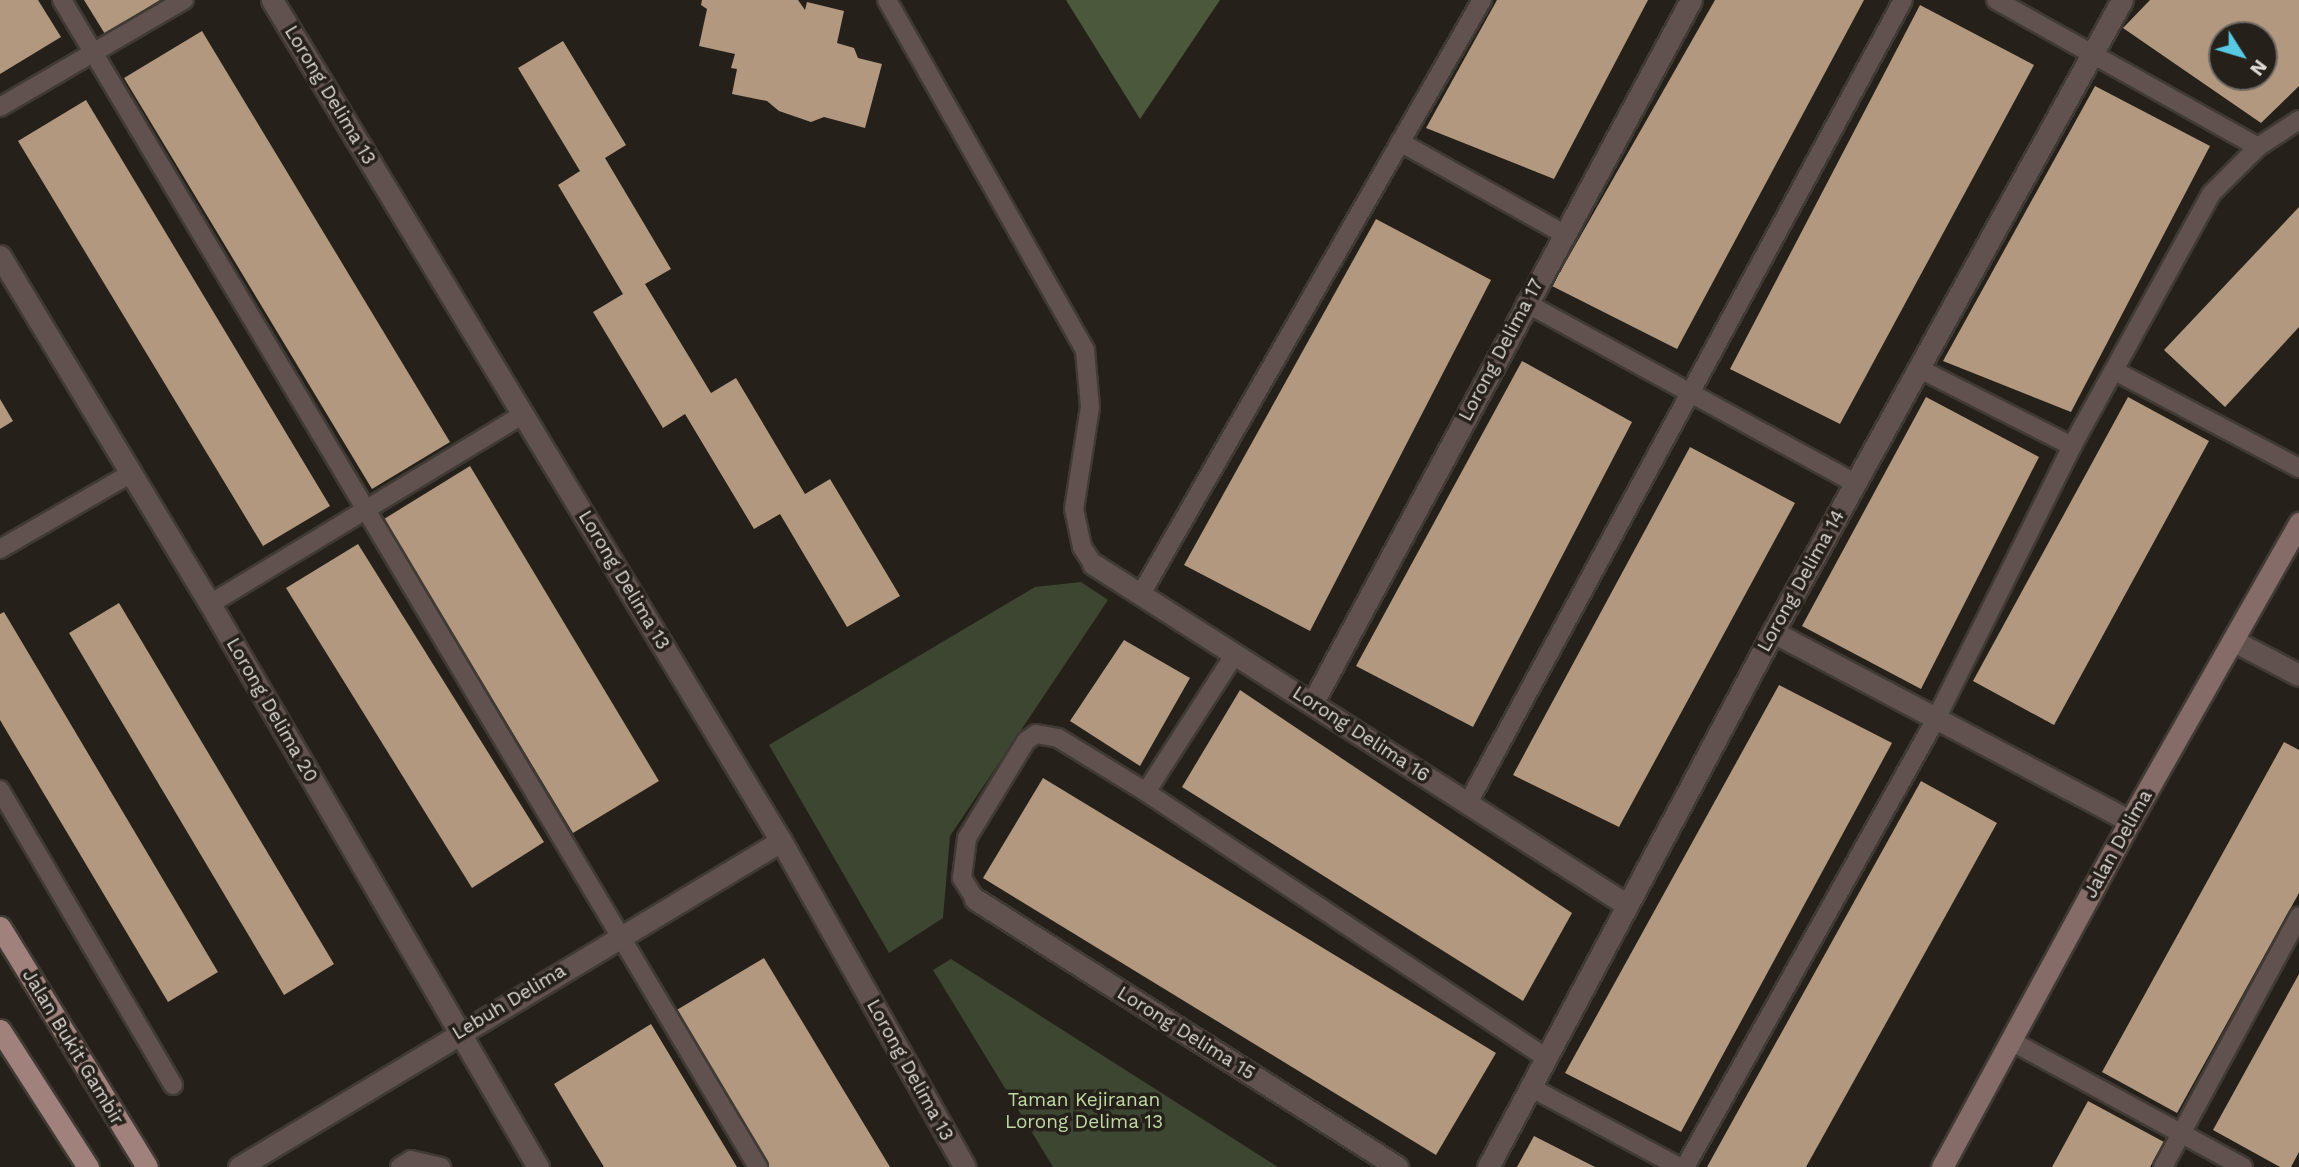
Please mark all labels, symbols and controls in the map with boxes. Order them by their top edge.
street label: Lorong Delima 13 [279,21,381,169]
north arrow [2208,21,2278,91]
text: N [2245,55,2272,80]
street label: Lorong Delima 17 [1454,275,1548,425]
street label: Lorong Delima 13 [573,506,675,654]
street label: Lorong Delima 14 [1752,506,1850,656]
street label: Lorong Delima 20 [221,634,323,786]
street label: Lorong Delima 16 [1288,681,1434,787]
street label: Jalan Delima [2079,786,2157,902]
street label: Lebuh Delima [448,959,570,1045]
street label: Jalan Bukit Gambir [17,965,129,1129]
street label: Lorong Delima 15 [1113,981,1259,1085]
street label: Lorong Delima 13 [861,995,959,1145]
park label: Taman Kejiranan Lorong Delima 13 [1004,1089,1164,1133]

